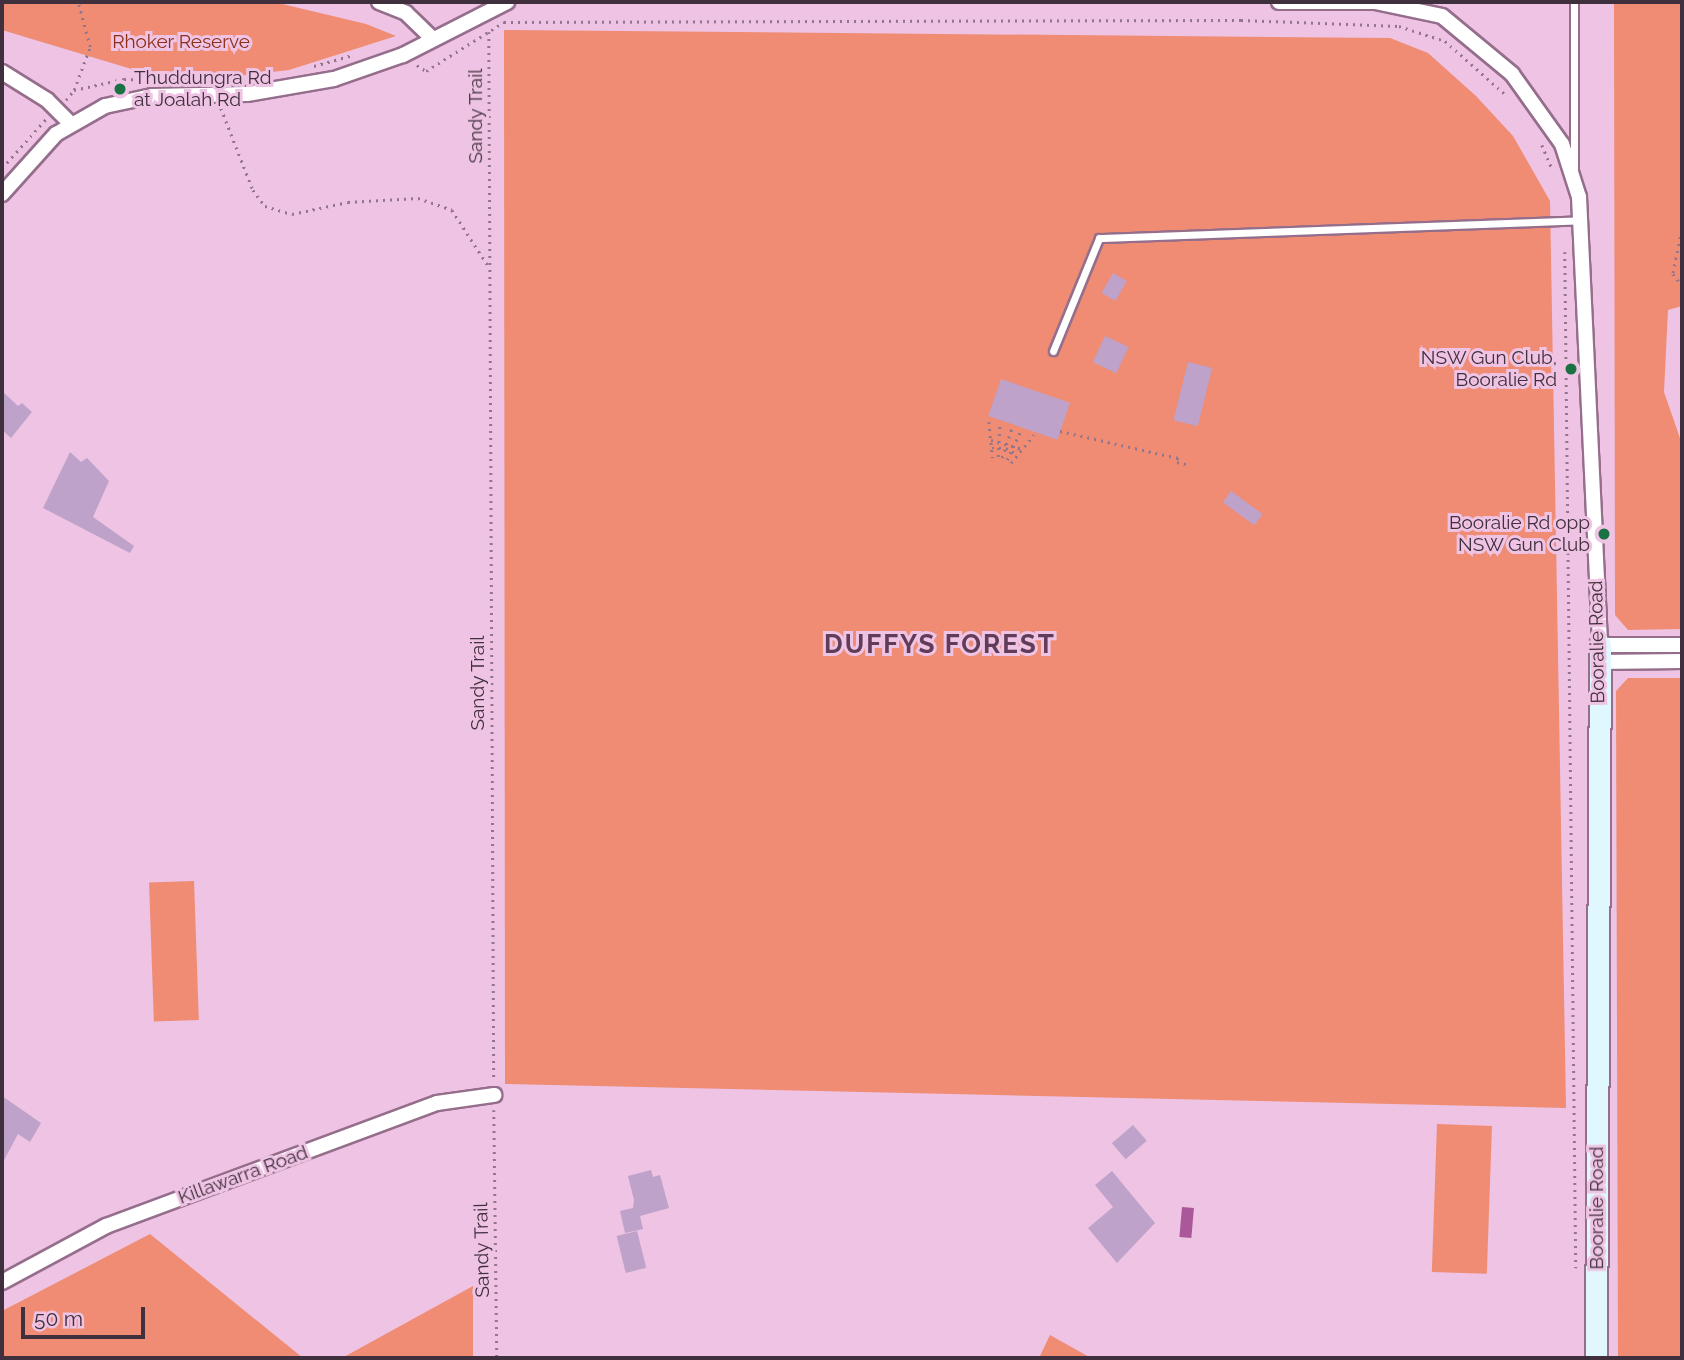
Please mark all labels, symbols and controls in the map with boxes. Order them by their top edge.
park label: Rhoker Reserve [112,31,250,53]
place label: Thuddungra Rd at Joalah Rd [134,67,271,111]
street label: Sandy Trail [465,68,487,164]
marker: Thuddungra Rd at Joalah Rd [112,81,128,97]
place label: NSW Gun Club, Booralie Rd [1420,347,1557,391]
marker: NSW Gun Club, Booralie Rd [1563,361,1579,377]
place label: Booralie Rd opp NSW Gun Club [1449,512,1590,556]
marker: Booralie Rd opp NSW Gun Club [1596,526,1612,542]
street label: Booralie Road [1585,580,1609,704]
district label: DUFFYS FOREST [826,629,1054,661]
street label: Sandy Trail [467,635,489,731]
street label: Killawarra Road [175,1141,311,1209]
street label: Booralie Road [1586,1146,1608,1270]
street label: Sandy Trail [470,1202,494,1298]
scale bar [24,1294,149,1338]
text: 50 m [34,1306,83,1331]

